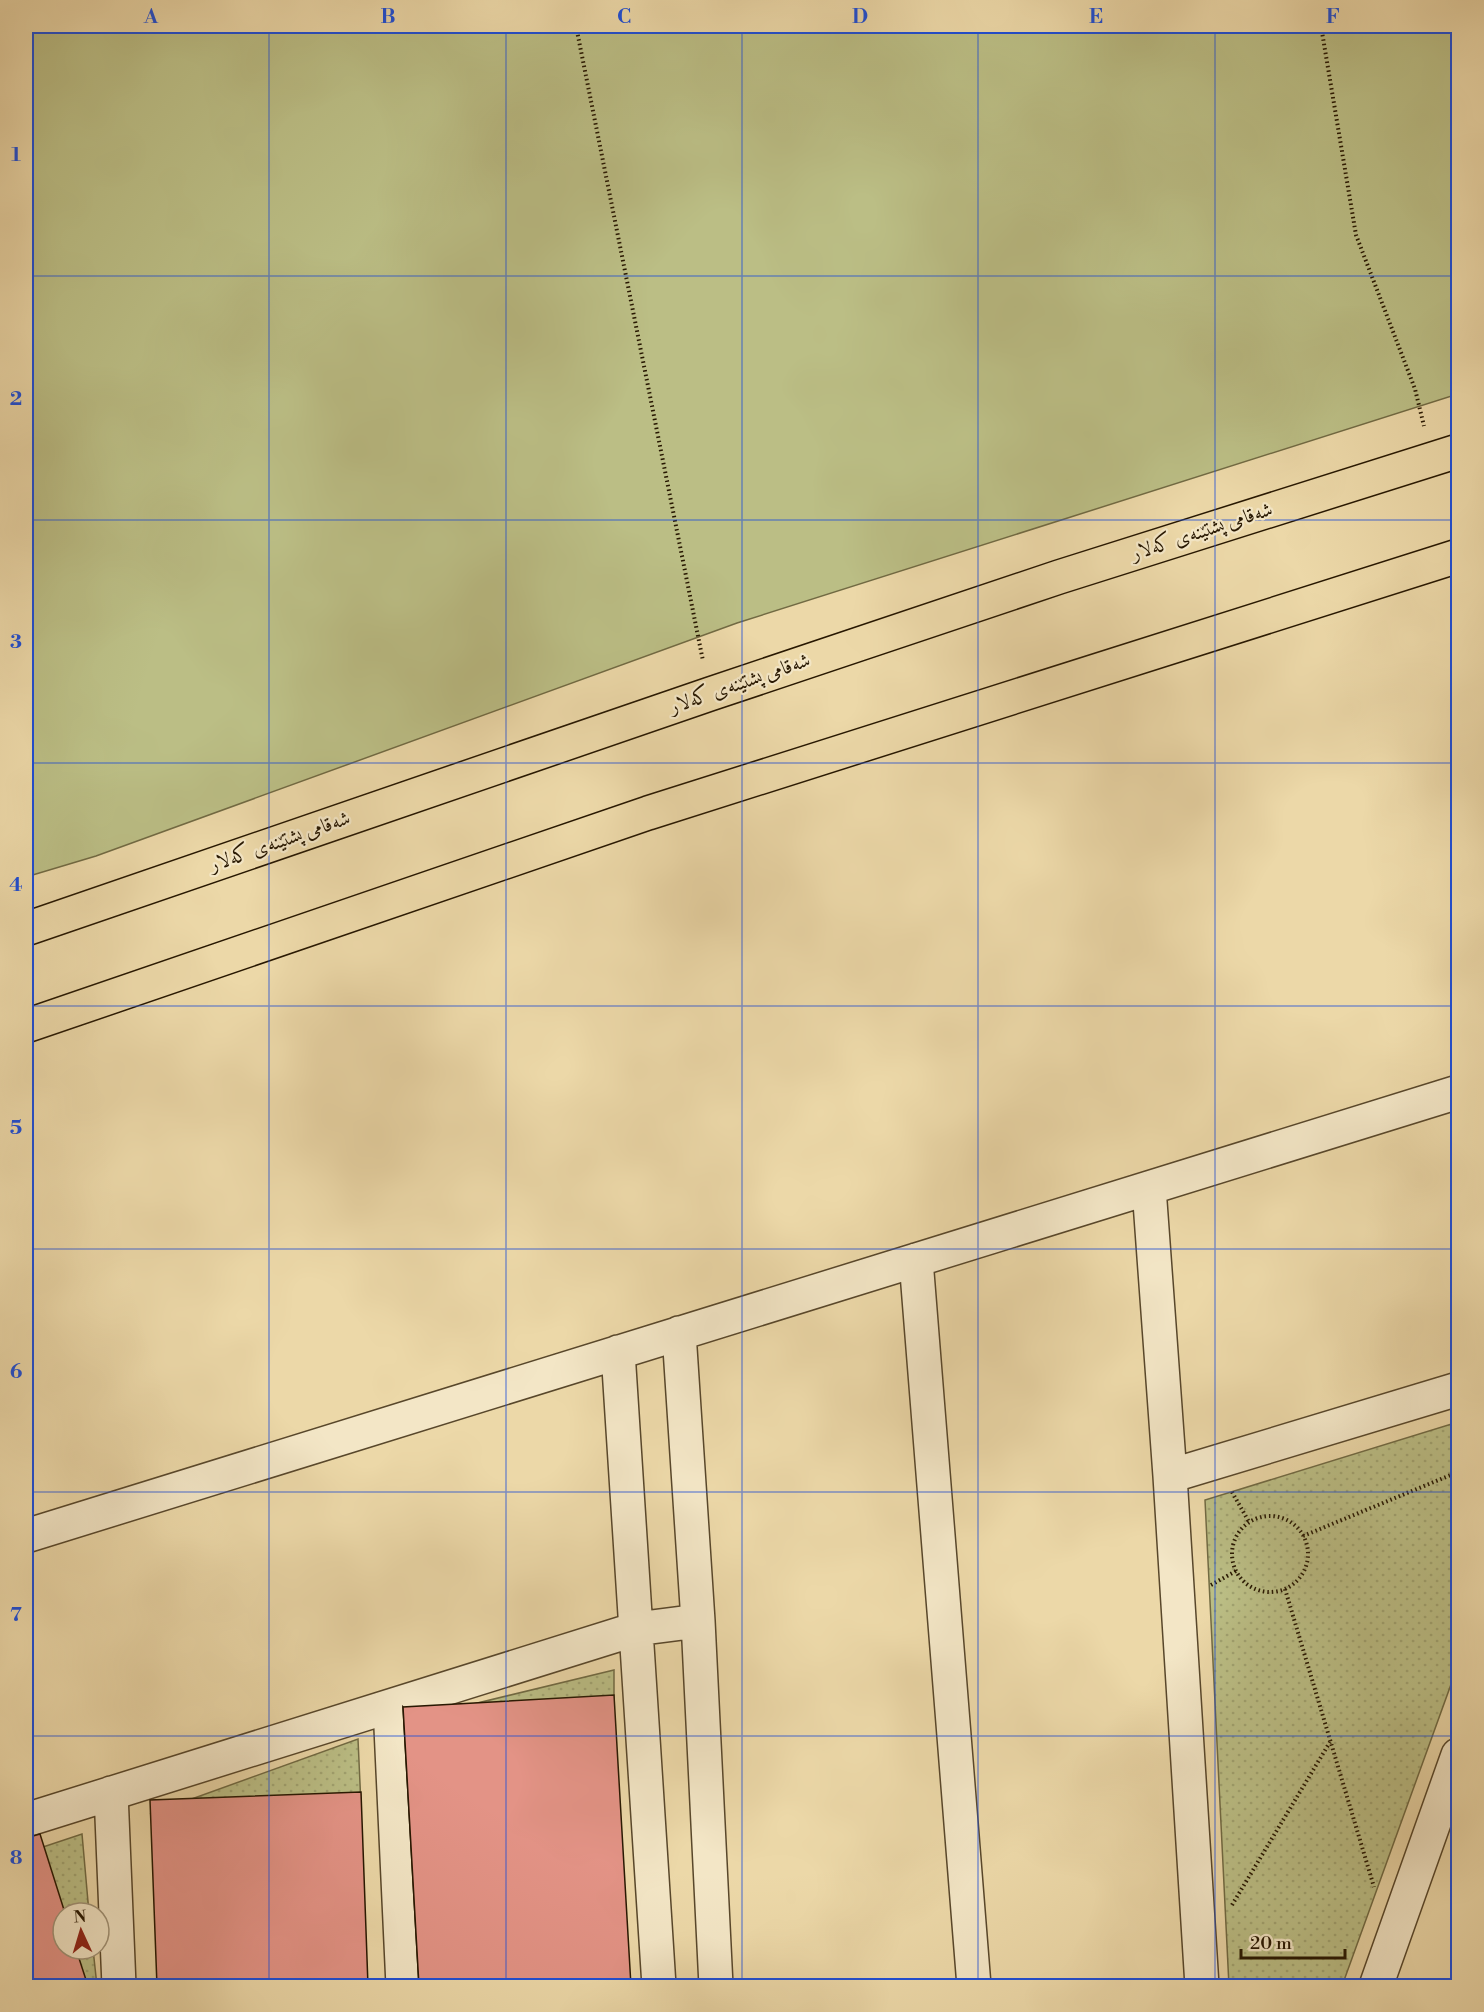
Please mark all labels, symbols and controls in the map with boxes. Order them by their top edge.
text: A [143,5,159,30]
text: B [380,5,396,30]
text: C [617,5,631,30]
text: D [852,5,868,30]
text: E [1089,5,1103,30]
text: F [1326,5,1340,30]
text: 1 [11,143,21,168]
text: 2 [10,387,22,412]
street label: شەقامی پشتێنەی کەلار [1126,496,1276,567]
text: 3 [10,630,22,655]
street label: شەقامی پشتێنەی کەلار [664,647,814,721]
street label: شەقامی پشتێنەی کەلار [204,805,354,879]
text: 4 [9,873,23,898]
text: 5 [10,1116,22,1141]
text: 6 [10,1360,23,1385]
text: 7 [10,1603,22,1628]
text: 8 [10,1846,23,1871]
north arrow [51,1901,111,1961]
text: N [73,1907,87,1927]
scale bar [1241,1922,1344,1960]
text: 20 m [1250,1932,1292,1955]

